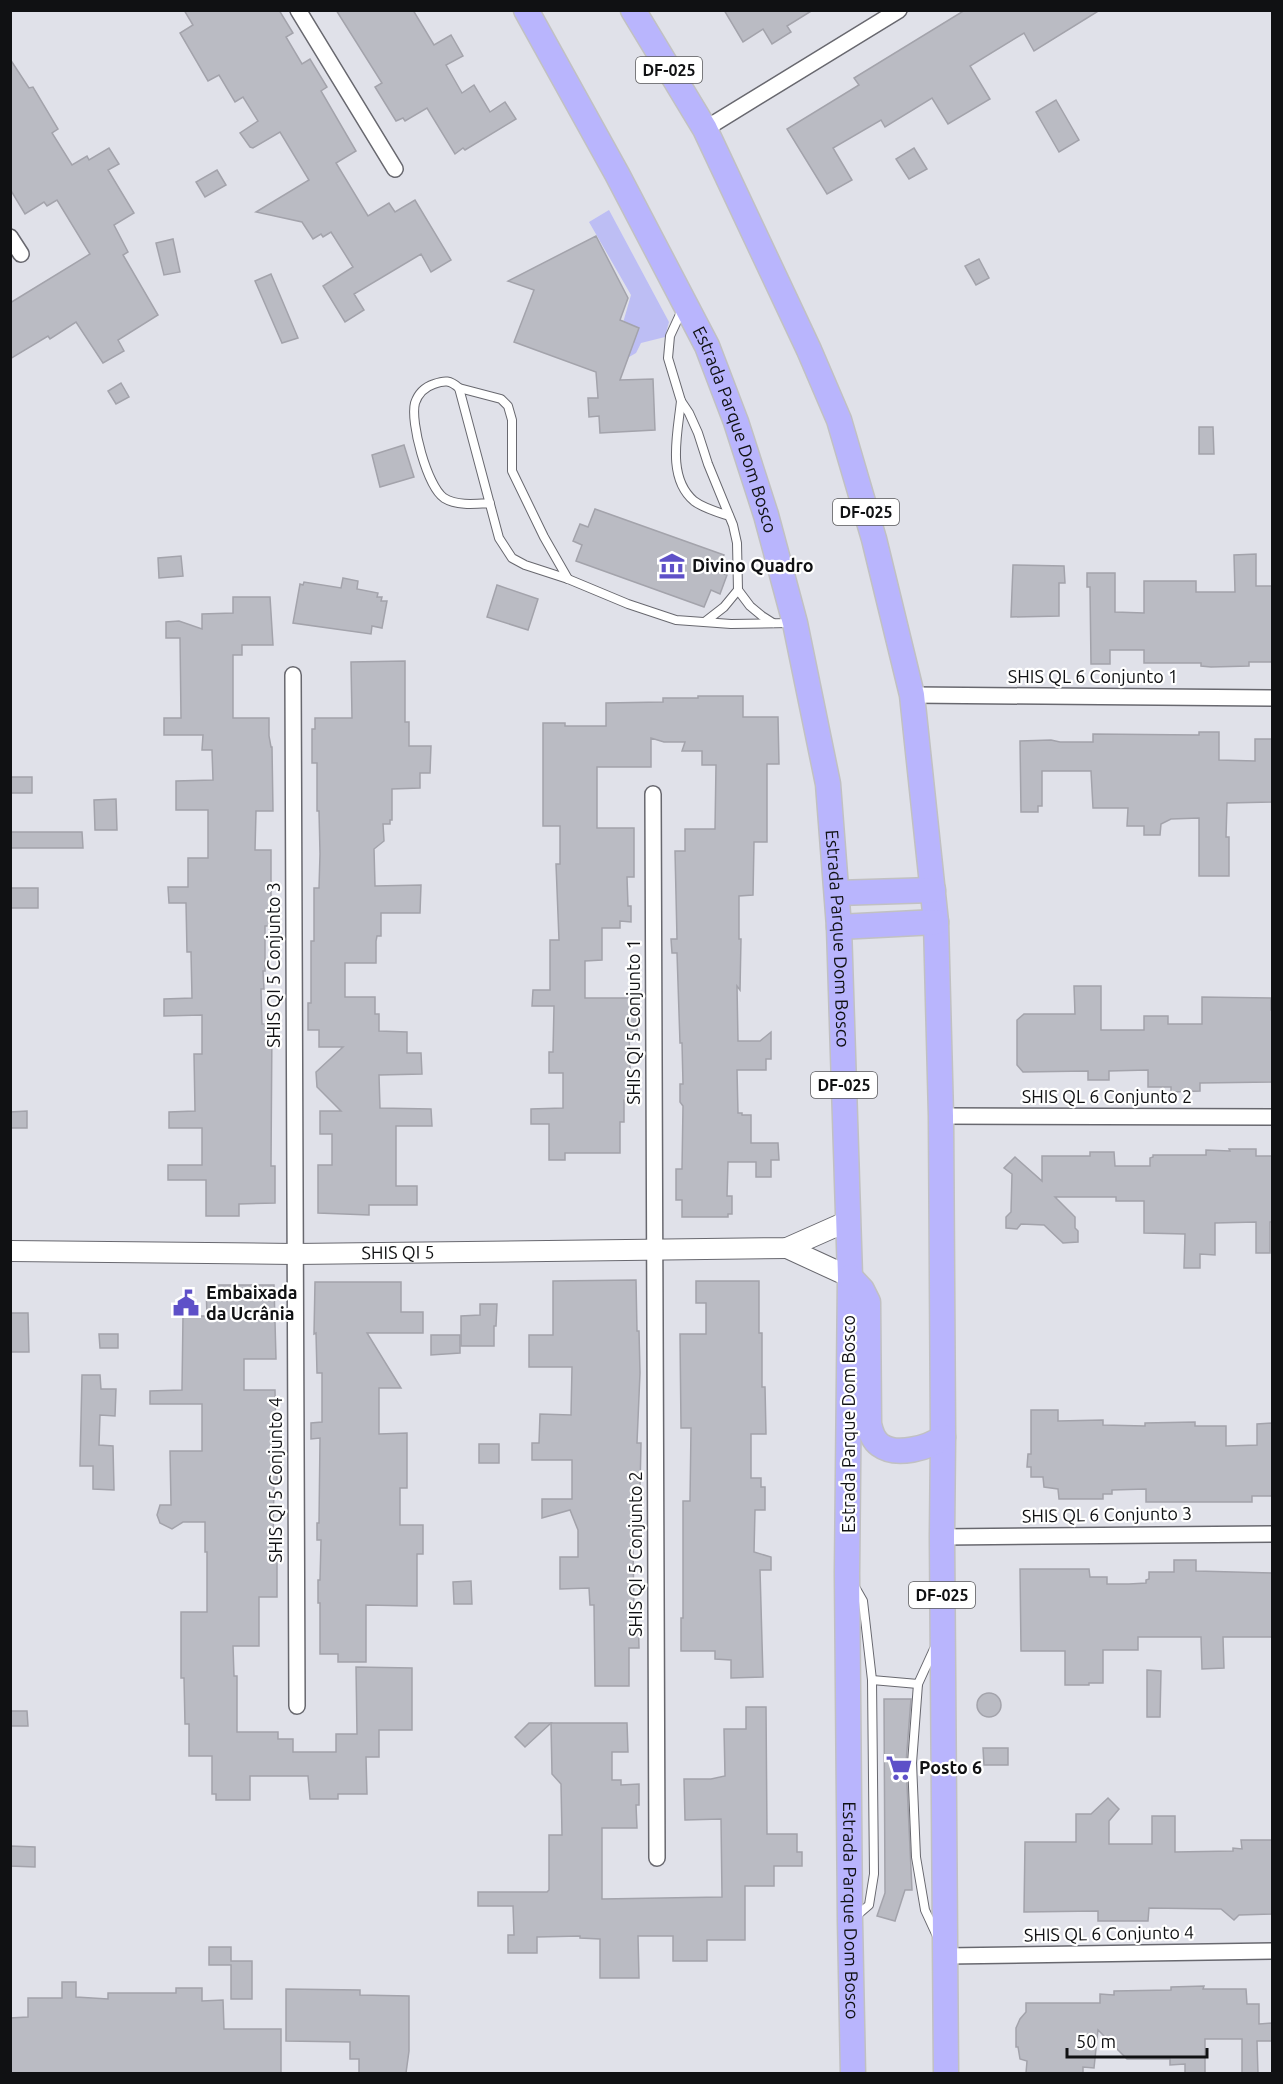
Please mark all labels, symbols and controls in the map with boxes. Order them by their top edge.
road number: DF-025 [636,57,702,83]
street label: Estrada Parque Dom Bosco [689,323,781,535]
road number: DF-025 [833,499,899,525]
museum icon: Divino Quadro [657,551,687,581]
place label: Divino Quadro [692,555,814,575]
street label: SHIS QL 6 Conjunto 1 [1008,666,1178,687]
street label: Estrada Parque Dom Bosco [823,829,854,1048]
street label: SHIS QI 5 Conjunto 3 [263,882,284,1048]
street label: SHIS QI 5 Conjunto 1 [623,939,644,1105]
road number: DF-025 [811,1072,877,1098]
street label: SHIS QL 6 Conjunto 2 [1022,1086,1192,1107]
street label: SHIS QI 5 [361,1241,435,1263]
place label: Embaixada da Ucrânia [206,1282,298,1323]
public building icon: Embaixada da Ucrânia [171,1288,201,1318]
street label: Estrada Parque Dom Bosco [838,1315,858,1533]
street label: SHIS QI 5 Conjunto 4 [265,1397,286,1563]
street label: SHIS QI 5 Conjunto 2 [625,1471,646,1637]
street label: SHIS QL 6 Conjunto 3 [1022,1503,1192,1526]
road number: DF-025 [909,1582,975,1608]
supermarket icon: Posto 6 [884,1753,914,1783]
place label: Posto 6 [919,1757,982,1777]
street label: Estrada Parque Dom Bosco [840,1801,863,2020]
street label: SHIS QL 6 Conjunto 4 [1024,1922,1194,1945]
scale bar [1067,2021,1206,2059]
text: 50 m [1076,2031,1116,2051]

